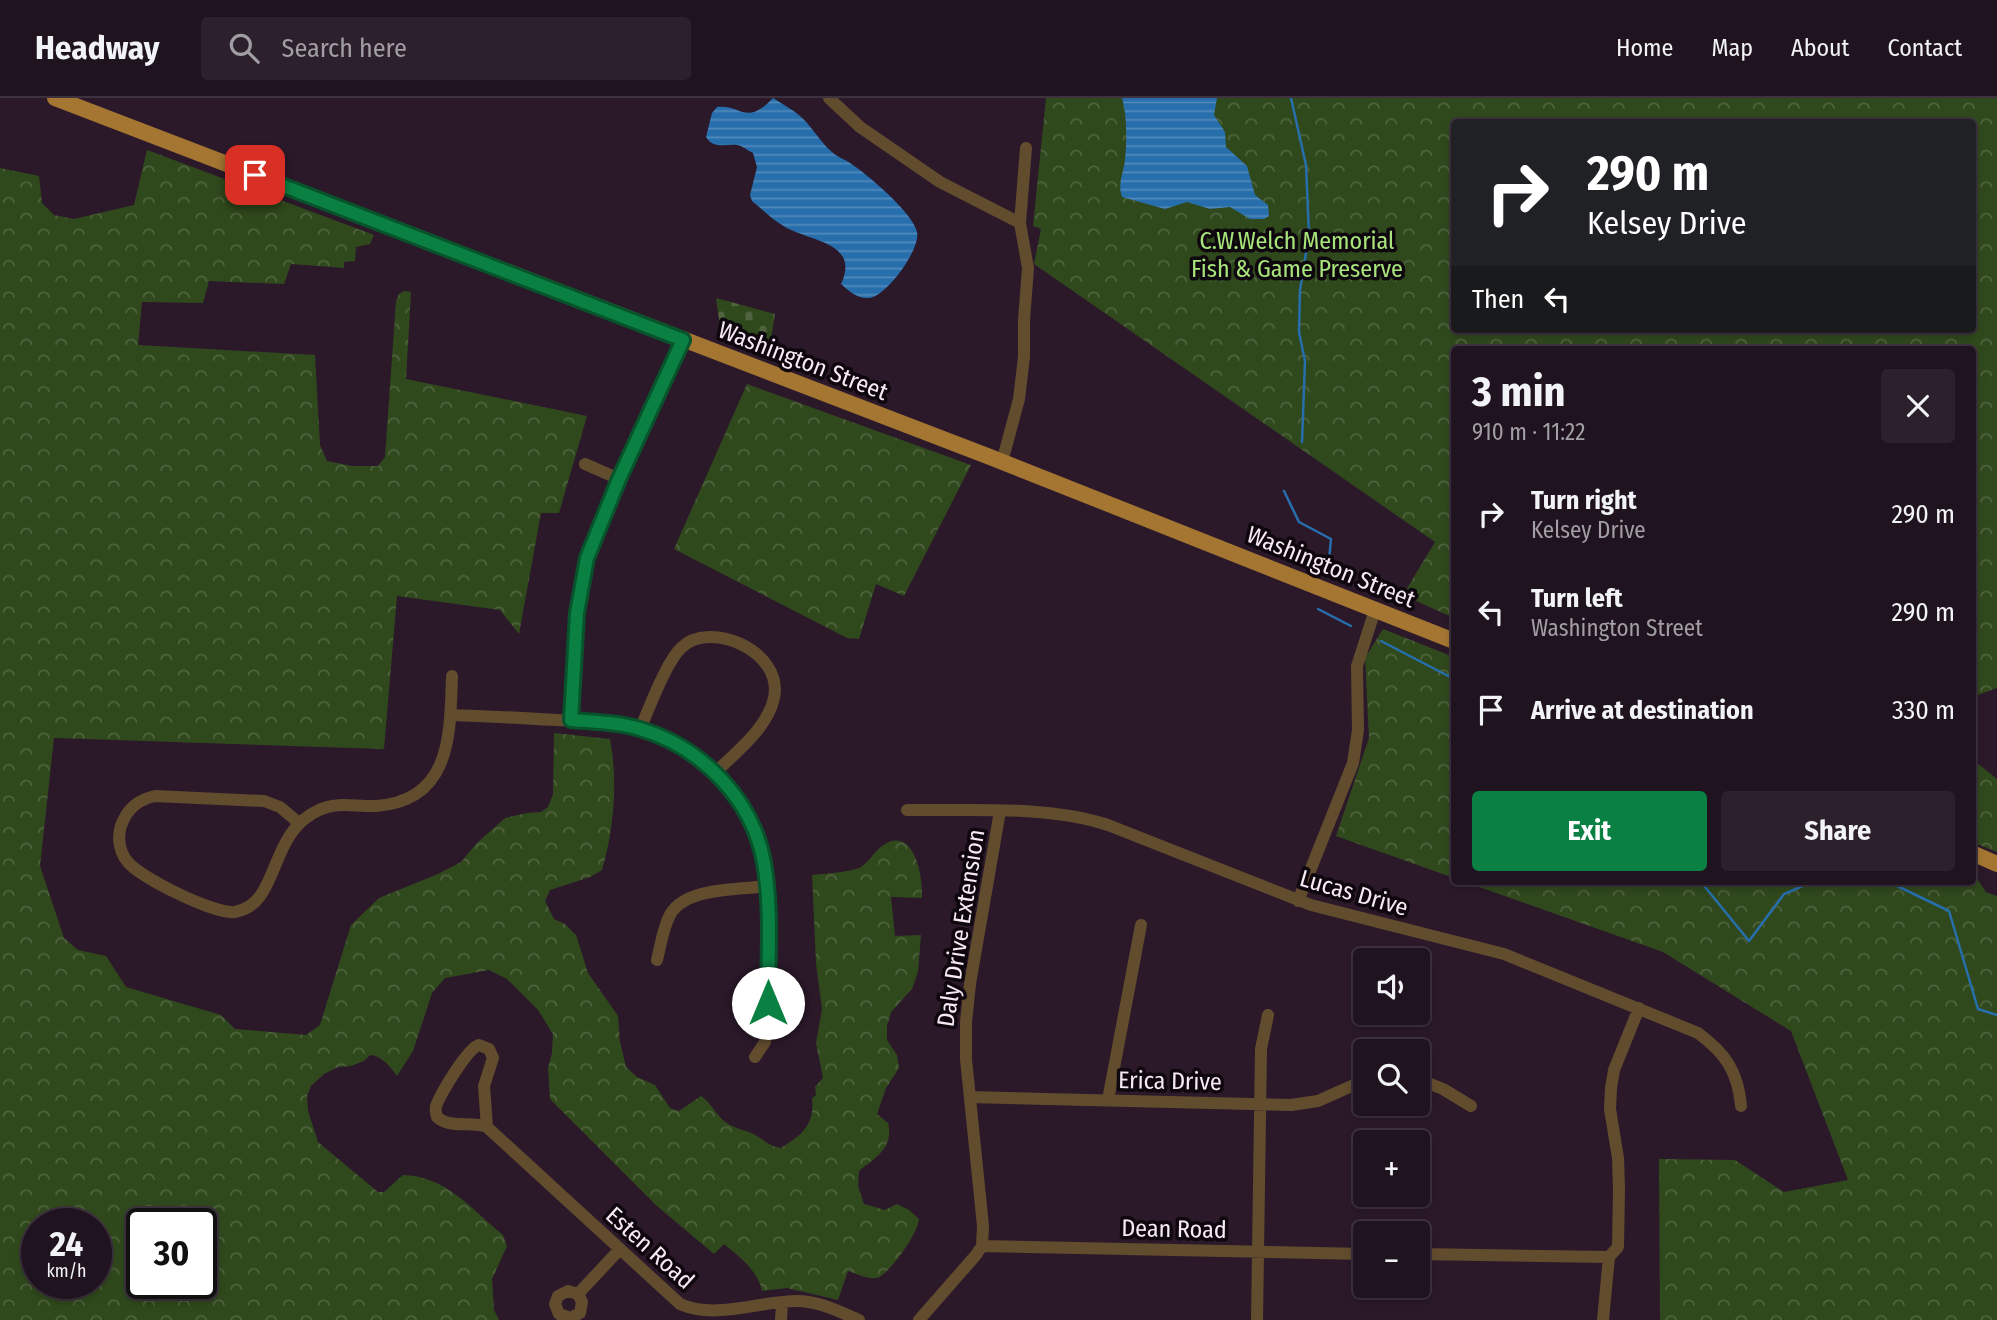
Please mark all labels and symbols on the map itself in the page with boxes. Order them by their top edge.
pin [225,145,285,205]
park label: C.W.Welch Memorial Fish & Game Preserve [1191,227,1403,283]
street label: Washington Street [714,316,892,406]
street label: Washington Street [1243,520,1419,614]
street label: Daly Drive Extension [932,827,990,1029]
street label: Lucas Drive [1297,864,1411,922]
position arrow [731,966,805,1040]
street label: Erica Drive [1118,1066,1222,1096]
street label: Esten Road [600,1201,700,1295]
speed limit sign: 30 [126,1208,217,1299]
street label: Dean Road [1121,1214,1227,1244]

